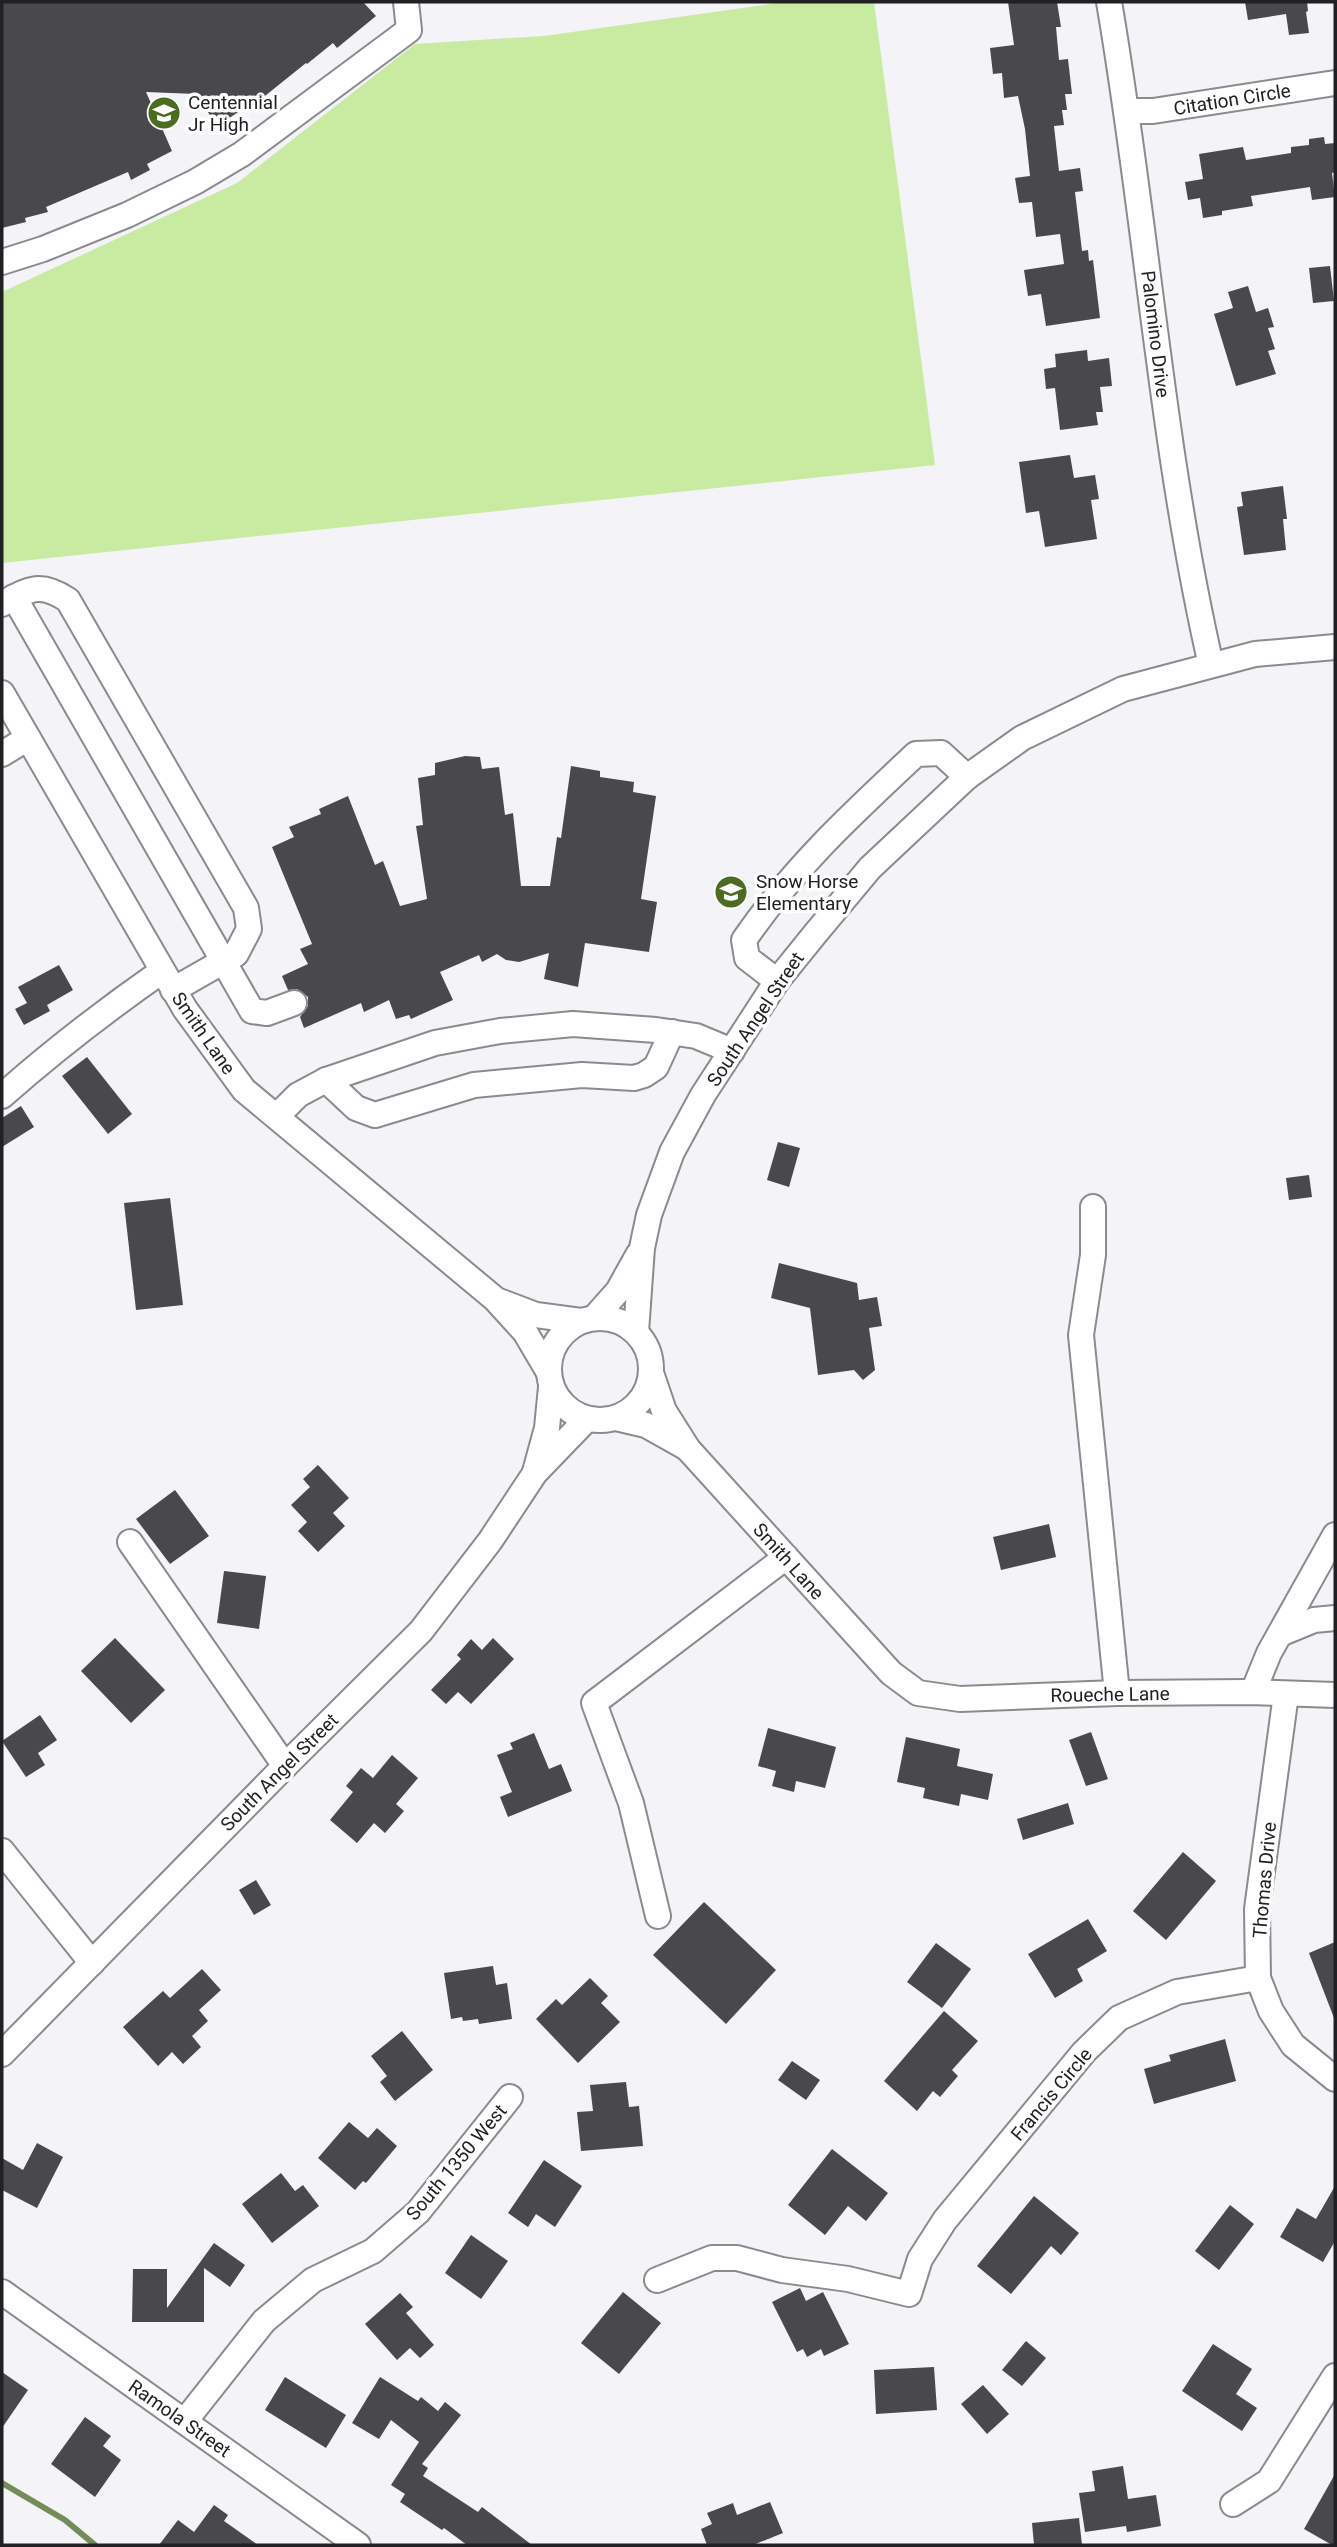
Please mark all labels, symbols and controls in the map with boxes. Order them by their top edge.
street label: Citation Circle [1172,79,1292,120]
place label: Centennial Jr High [188,91,278,136]
school or university icon: Centennial Jr High [145,94,183,132]
street label: Palomino Drive [1136,269,1175,399]
place label: Snow Horse Elementary [756,870,858,915]
school or university icon: Snow Horse Elementary [712,873,750,911]
street label: South Angel Street [702,948,809,1091]
street label: Smith Lane [167,988,240,1079]
street label: Smith Lane [748,1518,829,1604]
street label: Roueche Lane [1050,1682,1170,1707]
street label: South Angel Street [216,1709,343,1836]
street label: Thomas Drive [1248,1821,1281,1939]
street label: Francis Circle [1006,2043,1097,2145]
street label: South 1350 West [401,2100,511,2225]
street label: Ramola Street [124,2375,235,2462]

